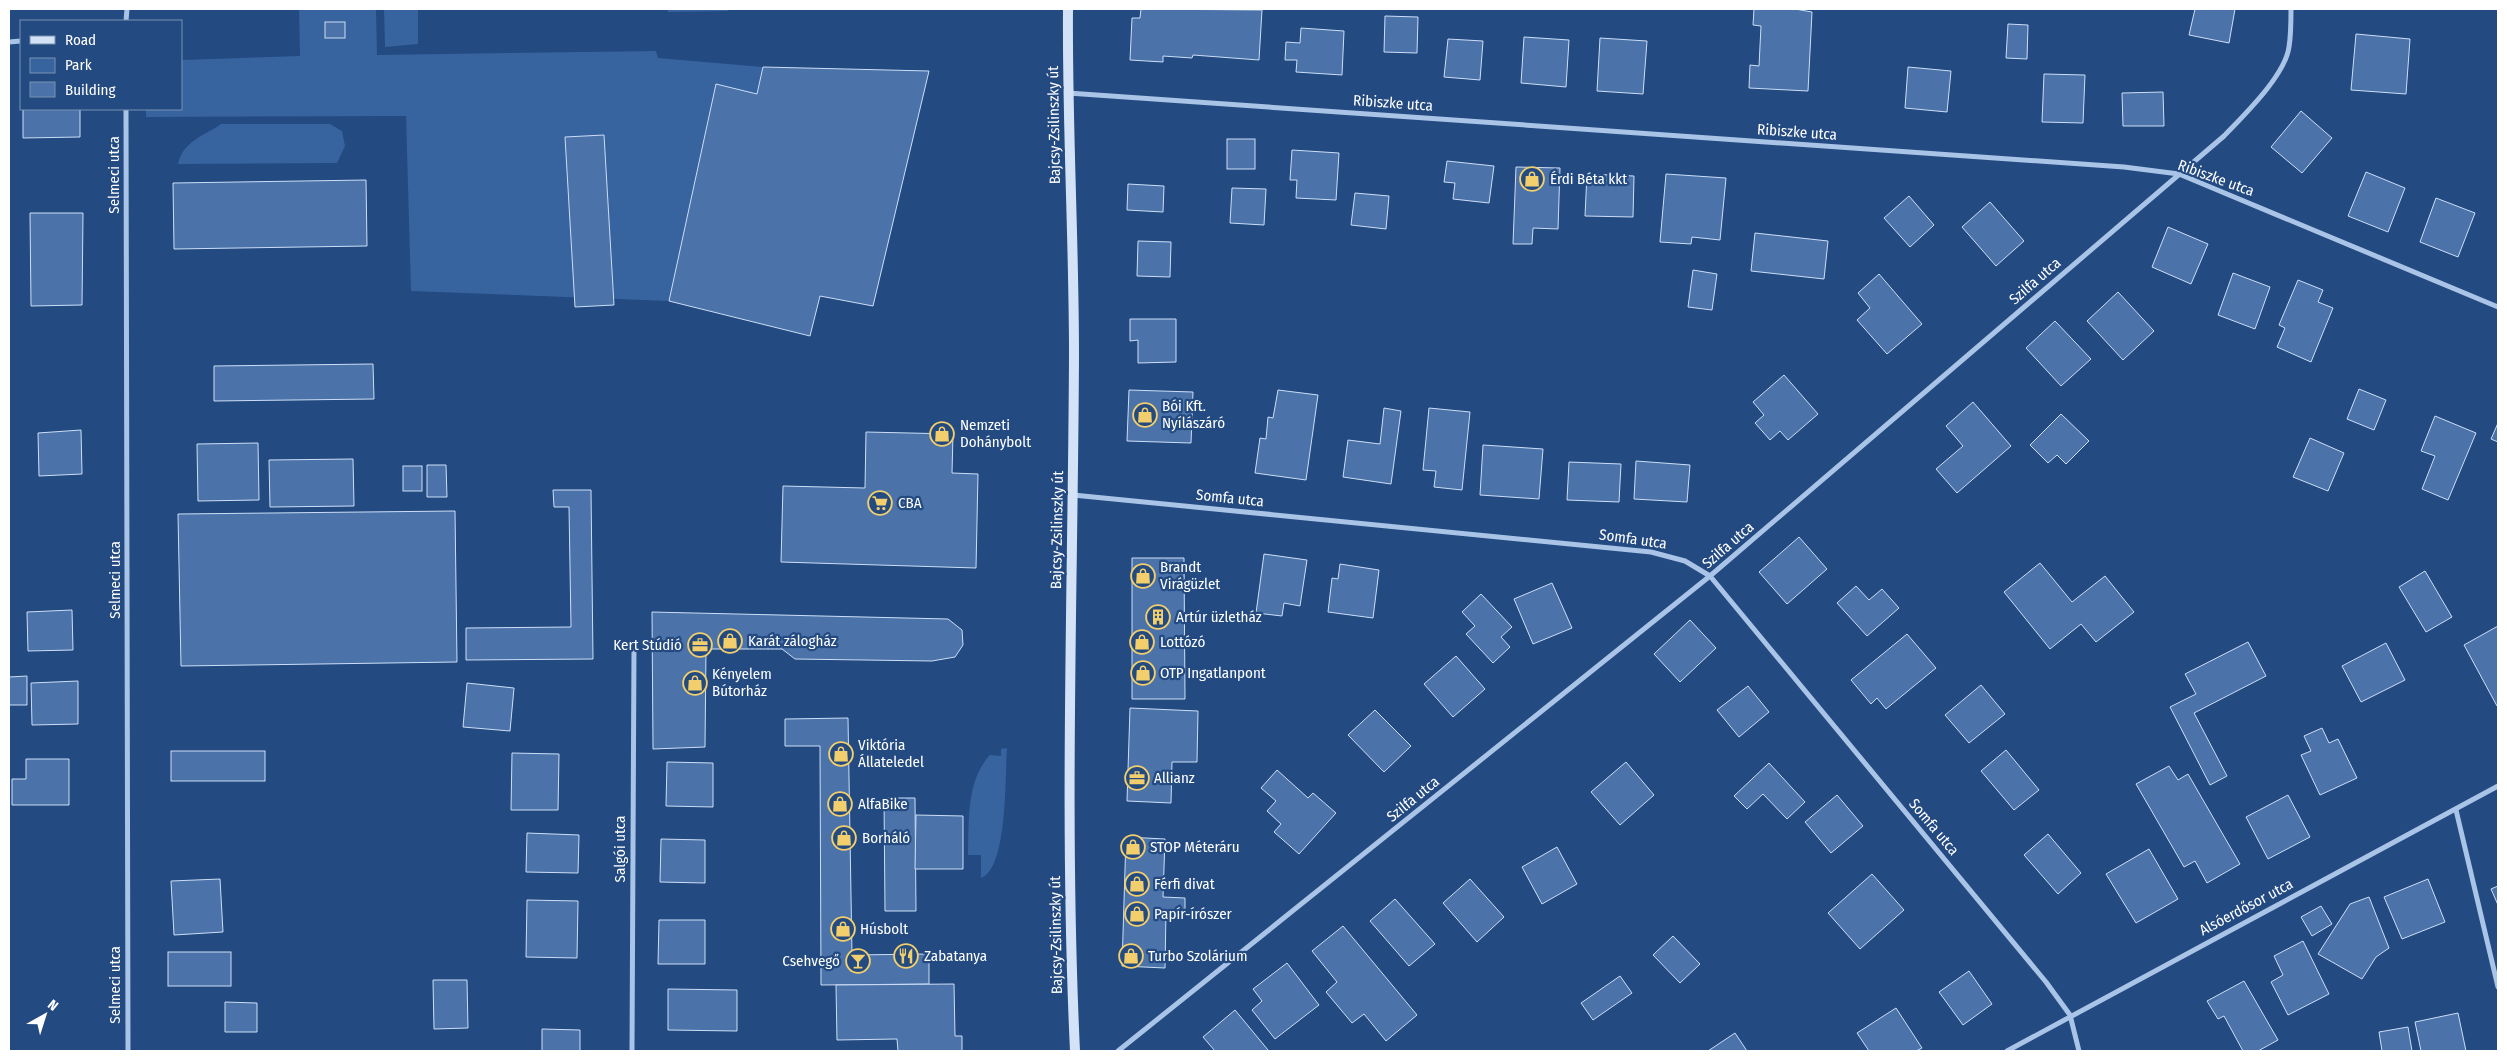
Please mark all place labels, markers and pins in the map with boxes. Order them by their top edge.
shop icon: Érdi Béta kkt [1519,166,1545,192]
place label: Érdi Béta kkt [1550,170,1627,188]
place label: Bói Kft. Nyílászáró [1162,397,1225,432]
shop icon: Bói Kft. Nyílászáró [1132,402,1158,428]
place label: Nemzeti Dohánybolt [960,416,1031,451]
shop icon: Nemzeti Dohánybolt [929,421,955,447]
supermarket icon: CBA [867,490,893,516]
place label: CBA [898,494,922,512]
place label: Brandt Virágüzlet [1160,558,1220,593]
shop icon: Brandt Virágüzlet [1130,563,1156,589]
building icon: Artúr üzletház [1145,604,1171,630]
place label: Artúr üzletház [1176,608,1262,626]
shop icon: Karát zálogház [717,628,743,654]
shop icon: Lottózó [1129,629,1155,655]
office icon: Kert Stúdió [687,632,713,658]
place label: Karát zálogház [748,632,837,650]
place label: Lottózó [1160,633,1205,651]
place label: Kert Stúdió [613,636,682,654]
shop icon: OTP Ingatlanpont [1130,660,1156,686]
place label: OTP Ingatlanpont [1160,664,1266,682]
place label: Kényelem Bútorház [712,665,772,700]
shop icon: Kényelem Bútorház [682,670,708,696]
place label: Viktória Állateledel [858,736,924,771]
shop icon: Viktória Állateledel [828,741,854,767]
office icon: Allianz [1124,765,1150,791]
place label: Allianz [1154,769,1195,787]
shop icon: AlfaBike [827,791,853,817]
place label: AlfaBike [858,795,908,813]
shop icon: Borháló [831,825,857,851]
place label: Borháló [862,829,910,847]
shop icon: STOP Méteráru [1120,834,1146,860]
place label: STOP Méteráru [1150,838,1240,856]
shop icon: Férfi divat [1124,871,1150,897]
place label: Férfi divat [1154,875,1215,893]
shop icon: Papír-írószer [1124,901,1150,927]
place label: Papír-írószer [1154,905,1233,923]
shop icon: Húsbolt [830,916,856,942]
place label: Húsbolt [860,920,908,938]
restaurant icon: Zabatanya [893,943,919,969]
shop icon: Turbo Szolárium [1118,943,1144,969]
place label: Zabatanya [924,947,987,965]
place label: Turbo Szolárium [1148,947,1247,965]
bar icon: Csehvegő [845,948,871,974]
place label: Csehvegő [782,952,840,970]

